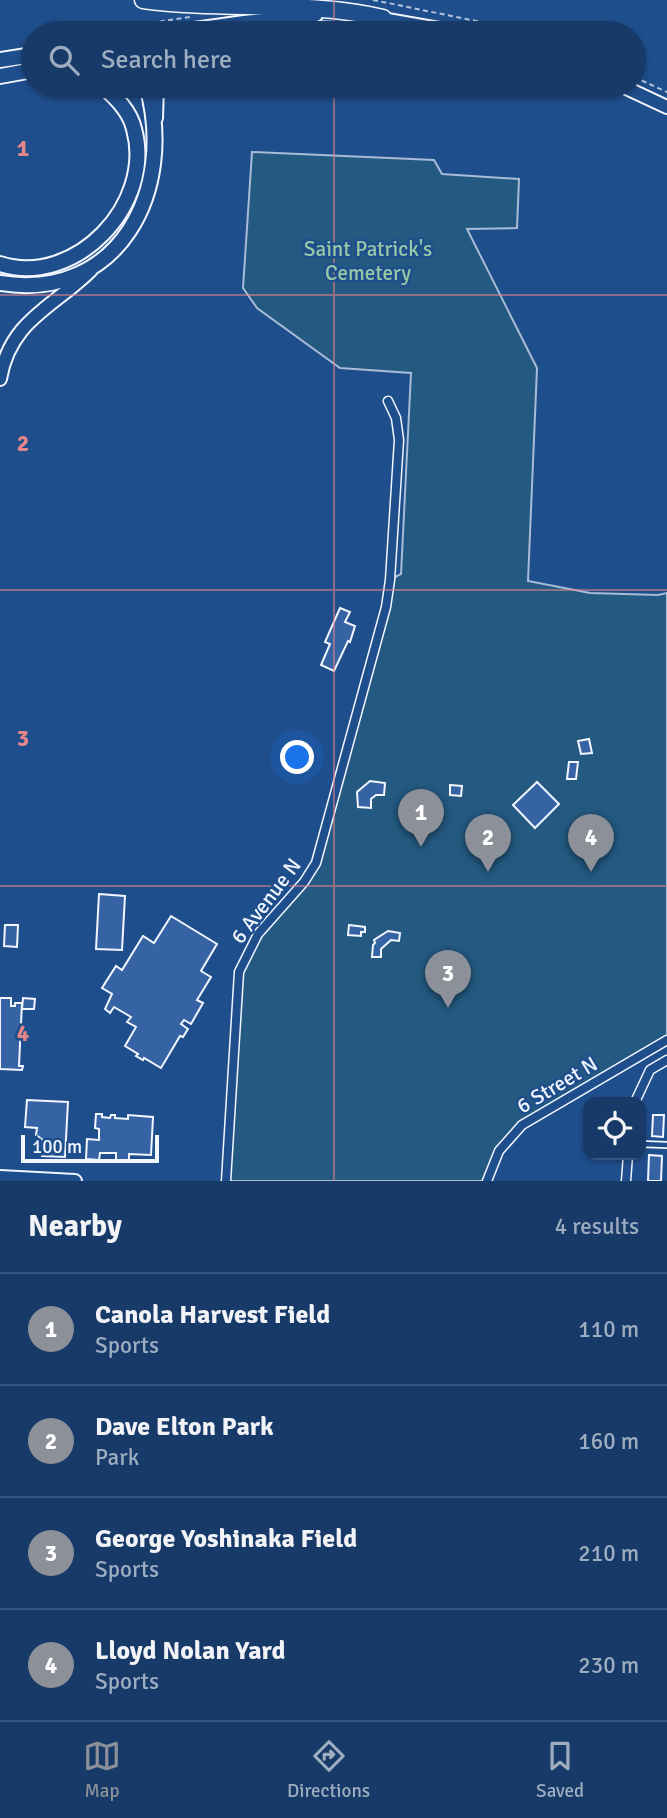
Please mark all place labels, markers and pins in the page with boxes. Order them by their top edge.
pin: 1 [398,789,444,847]
pin: 2 [465,814,511,872]
pin: 4 [568,814,614,872]
pin: 3 [425,950,471,1008]

